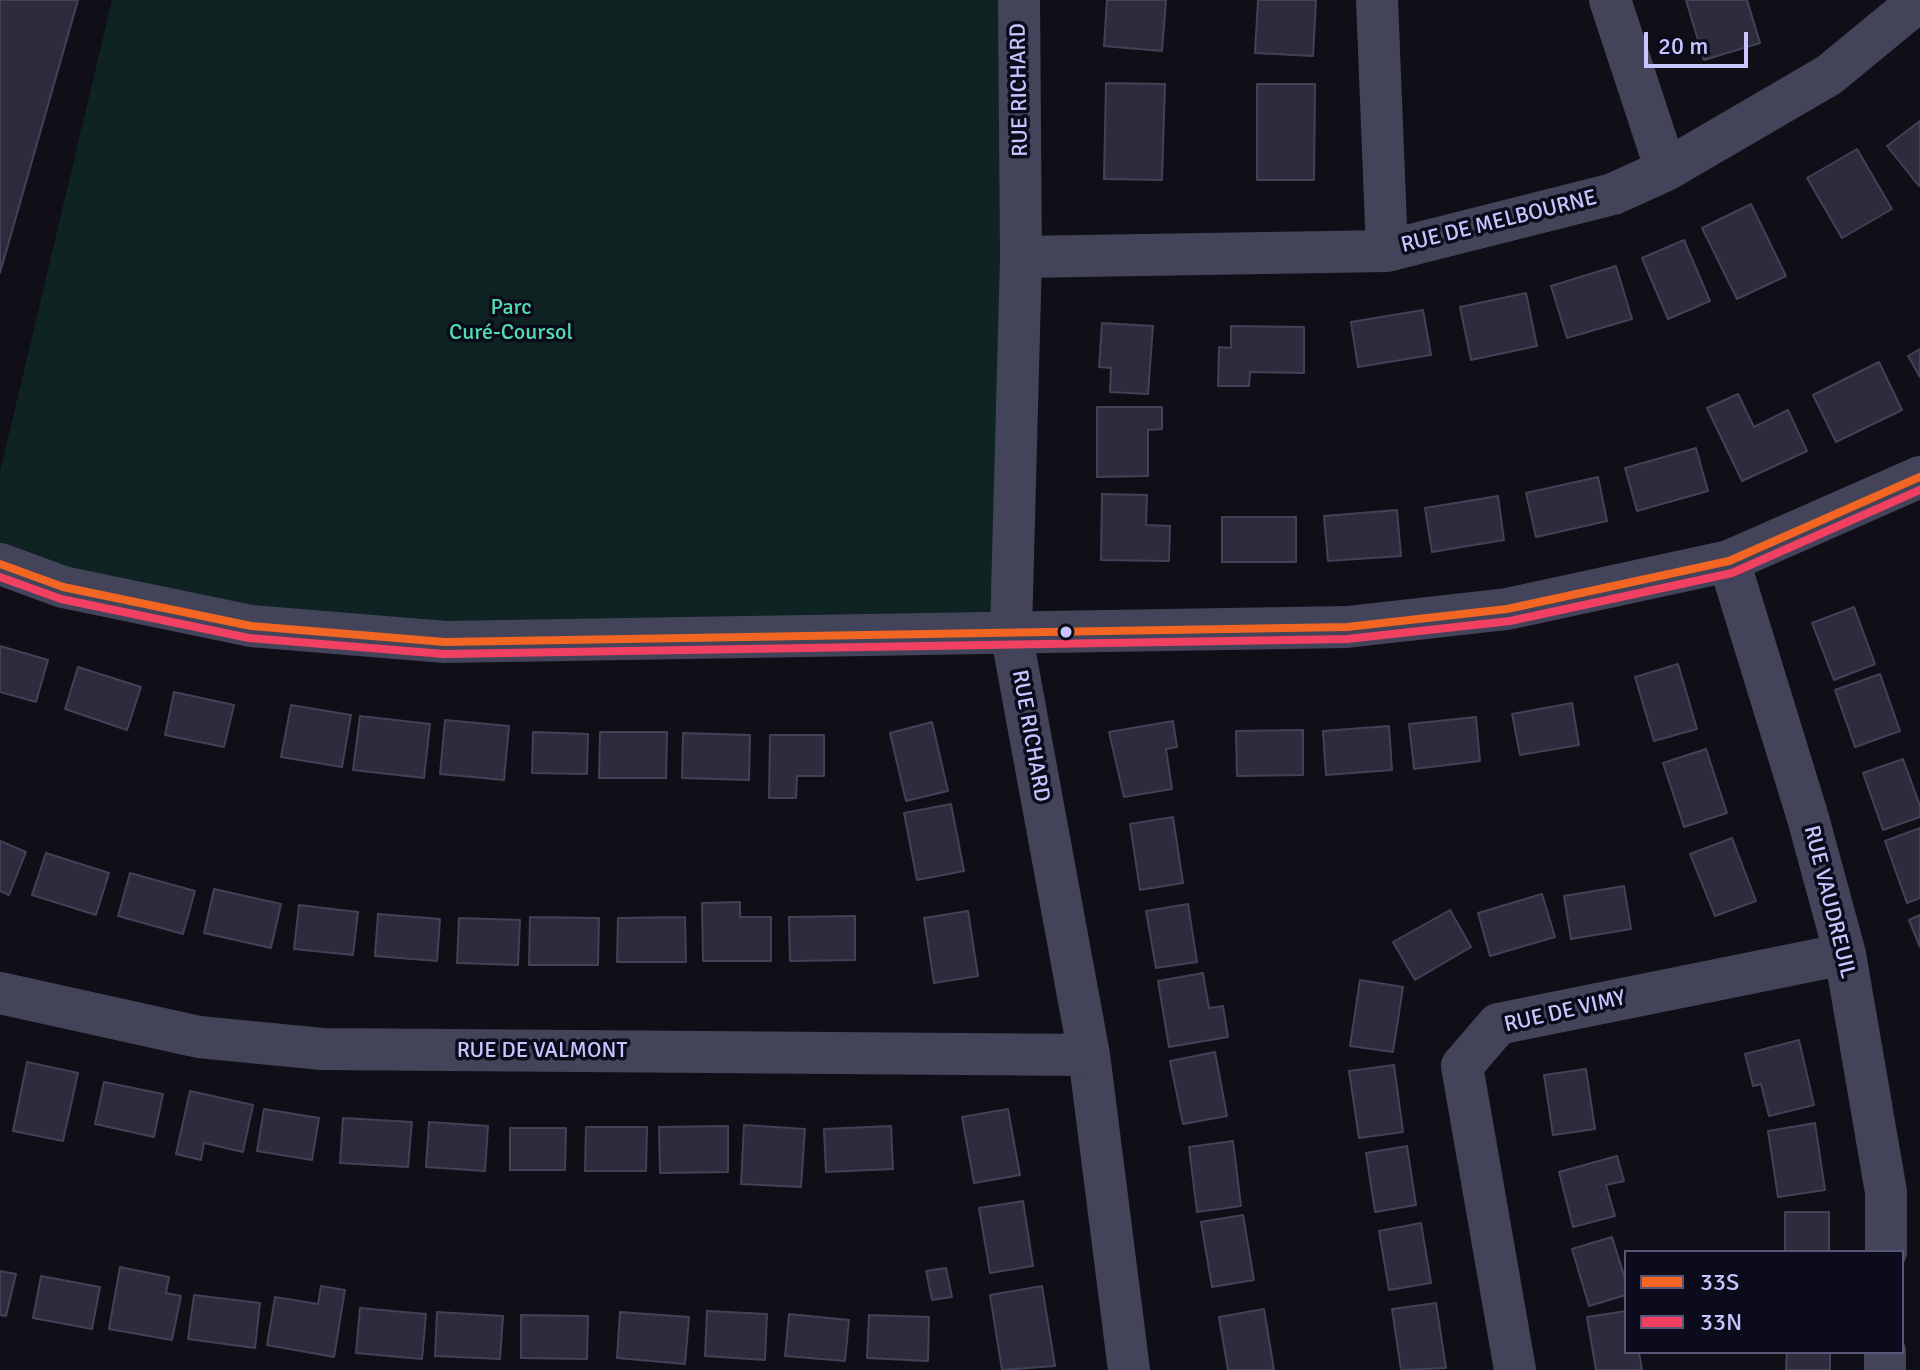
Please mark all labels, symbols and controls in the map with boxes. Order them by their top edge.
scale bar [1648,16,1752,66]
street label: RUE RICHARD [1006,23,1034,157]
text: 20 m [1658,31,1708,61]
street label: RUE DE MELBOURNE [1398,185,1600,259]
park label: Parc Curé-Coursol [449,295,573,346]
unlabelled marker [1058,624,1074,640]
street label: RUE RICHARD [1005,668,1055,804]
street label: RUE VAUDREUIL [1797,823,1861,981]
street label: RUE DE VIMY [1502,985,1628,1039]
street label: RUE DE VALMONT [457,1038,627,1064]
legend [1624,1250,1904,1354]
text: 33S [1700,1267,1739,1297]
text: 33N [1700,1307,1742,1337]

